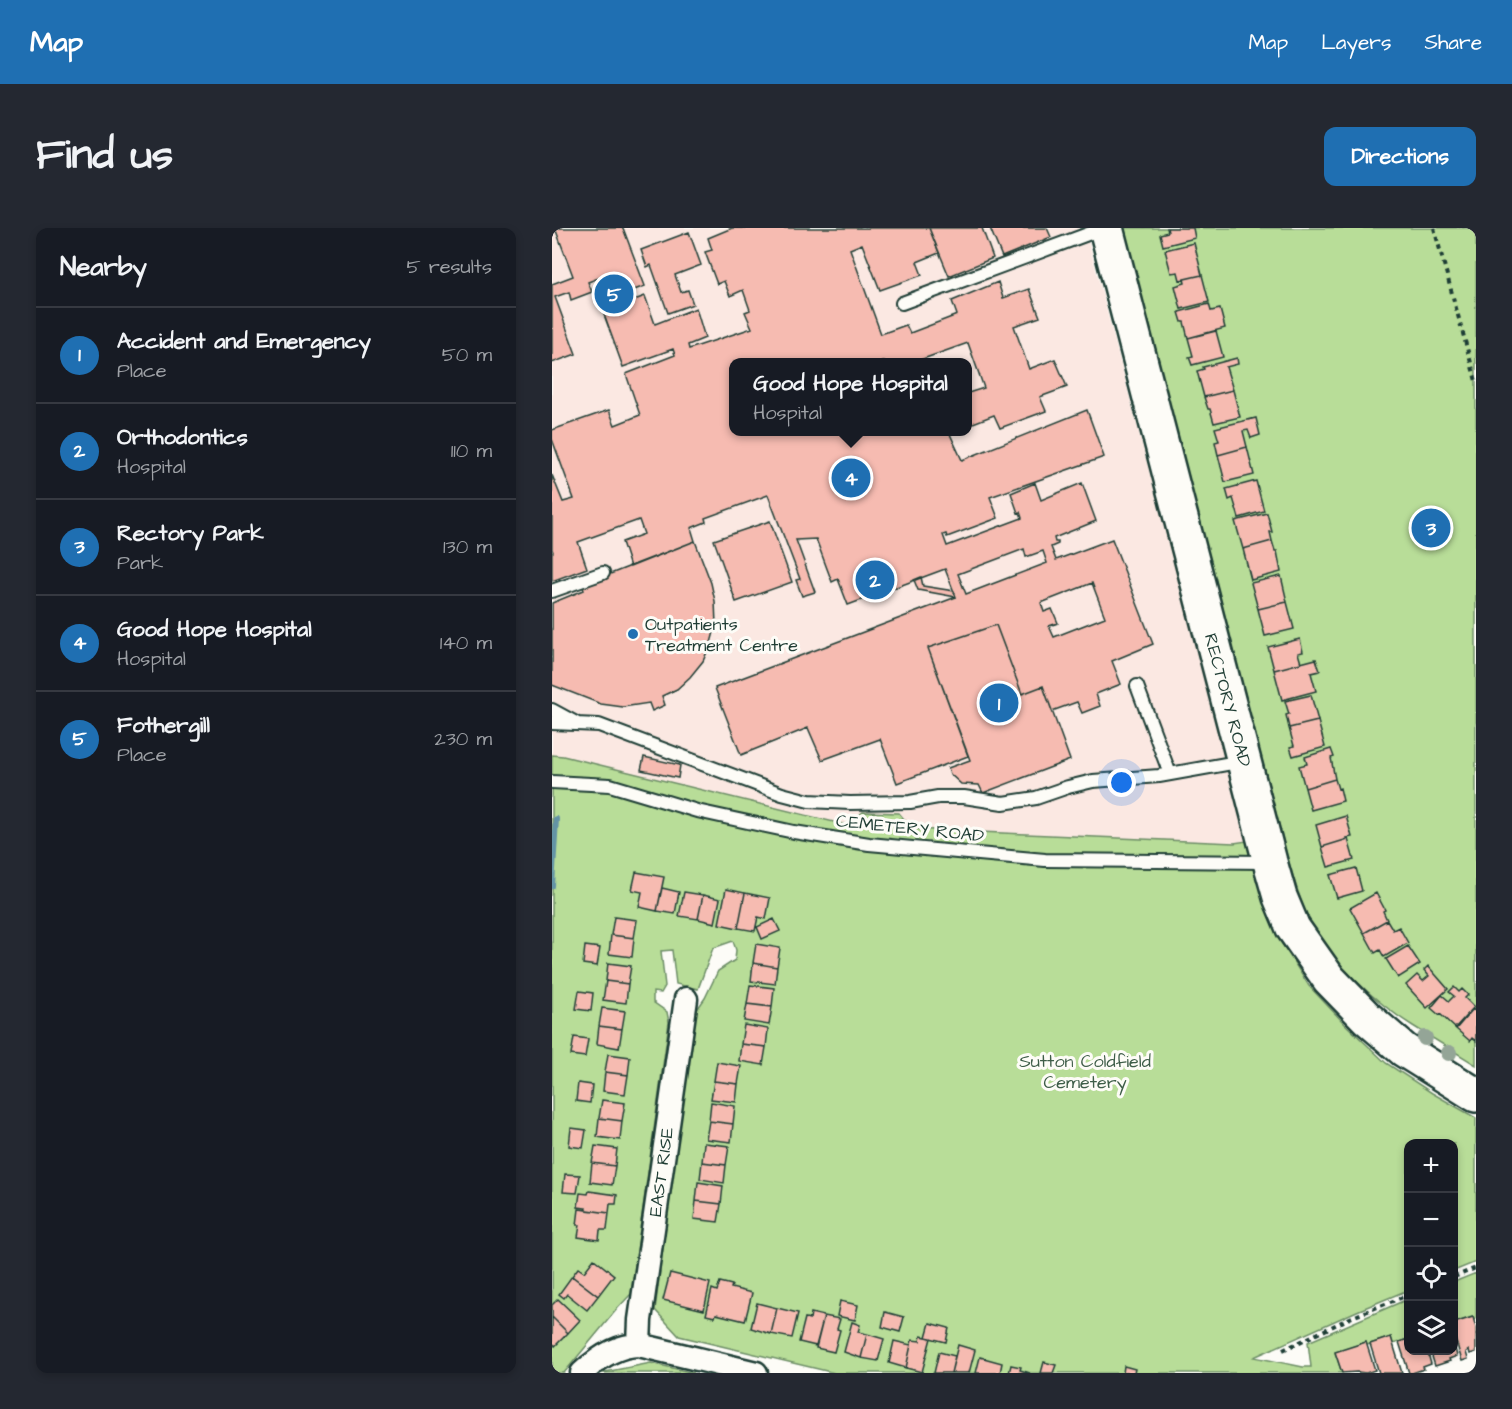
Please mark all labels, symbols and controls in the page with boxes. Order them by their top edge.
text: Map [30,23,83,62]
text: Map [1248,28,1288,57]
text: Layers [1321,28,1391,57]
text: Share [1424,28,1482,57]
text: Find us [36,127,173,185]
button: Directions [1324,127,1476,186]
text: Nearby [60,249,147,285]
text: 5 results [407,253,492,281]
pin: 5 [594,272,634,316]
text: Accident and Emergency [117,326,371,357]
text: 1 [78,341,81,369]
text: 50 m [442,341,492,369]
text: Place [117,357,167,385]
popup [729,358,972,436]
text: Good Hope Hospital [753,368,948,399]
text: Hospital [753,399,822,427]
text: Orthodontics [117,422,248,453]
text: 2 [74,437,85,465]
text: 110 m [451,437,492,465]
text: Hospital [117,453,186,481]
pin: 4 [832,456,870,500]
pin: 3 [1412,506,1450,550]
text: Rectory Park [117,518,264,549]
text: 3 [74,533,85,561]
text: 130 m [443,533,492,561]
text: Park [117,549,163,577]
pin: 2 [856,558,894,602]
place label: Outpatients Treatment Centre [645,612,798,658]
text: Good Hope Hospital [117,614,312,645]
marker: Outpatients Treatment Centre [626,627,640,641]
text: 4 [73,629,86,657]
text: 140 m [440,629,492,657]
street label: RECTORY ROAD [1198,631,1257,770]
text: Hospital [117,645,186,673]
pin: 1 [980,680,1018,726]
text: Fothergill [117,710,210,741]
text: 5 [72,725,87,753]
text: 230 m [434,725,492,753]
text: Place [117,741,167,769]
your location [1107,768,1136,797]
street label: CEMETERY ROAD [835,808,985,849]
park label: Sutton Coldfield Cemetery [1019,1049,1151,1096]
street label: EAST RISE [643,1125,680,1218]
map controls [1404,1139,1458,1355]
button: + [1404,1139,1458,1193]
button: − [1404,1193,1458,1247]
button: locate [1404,1247,1458,1301]
button: layers [1404,1301,1458,1355]

